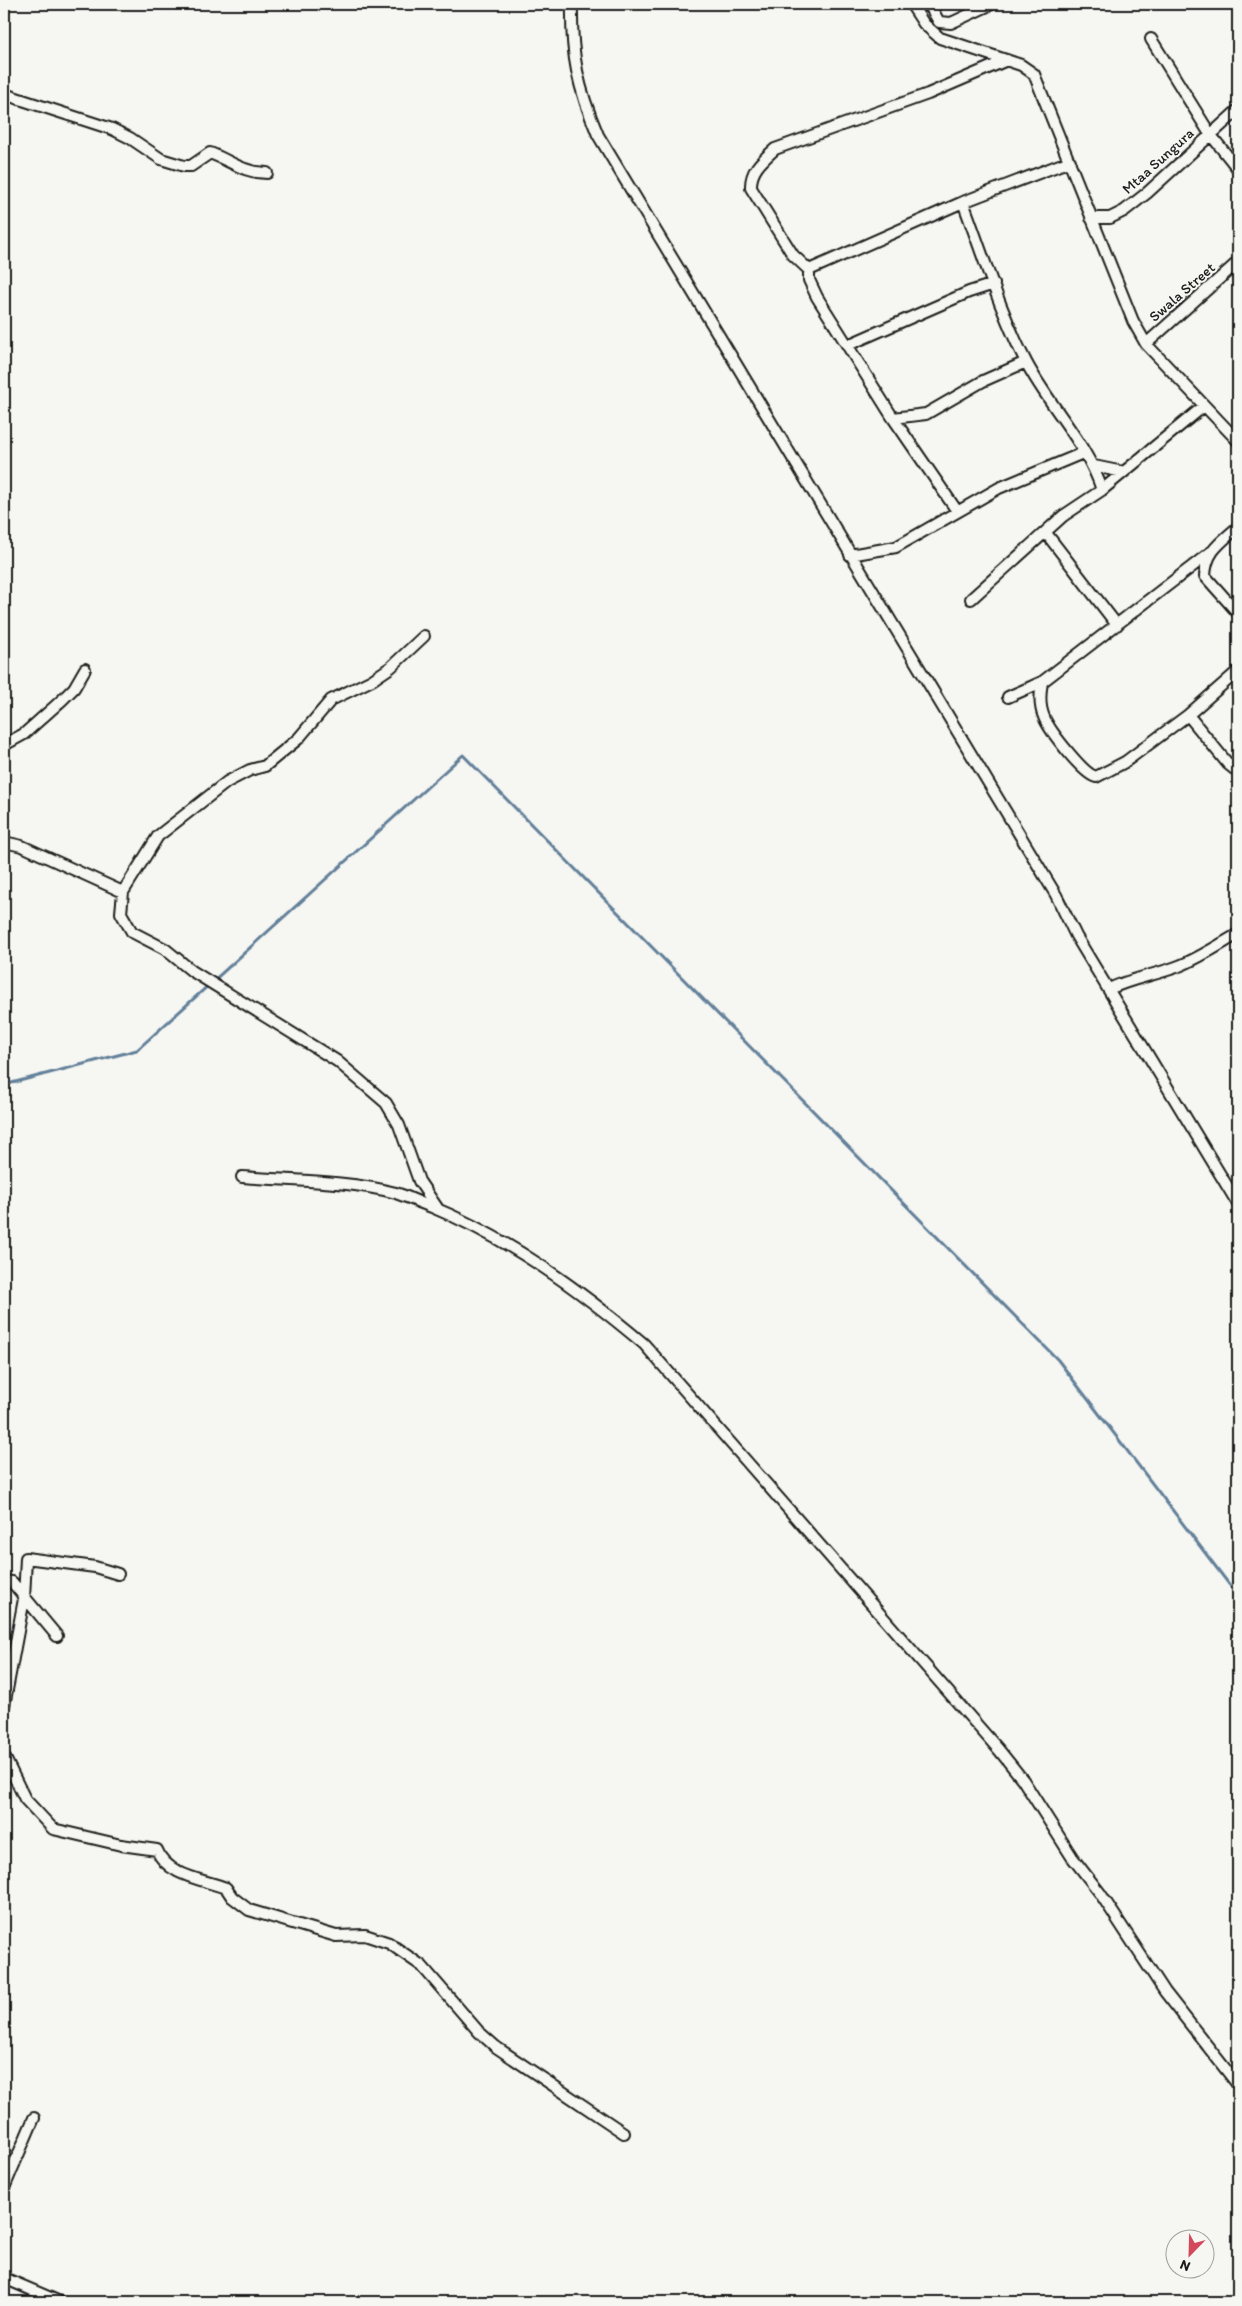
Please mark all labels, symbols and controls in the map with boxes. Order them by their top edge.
street label: Mtaa Sungura [1119,124,1198,198]
street label: Swala Street [1145,258,1219,325]
north arrow [1164,2228,1214,2278]
text: N [1177,2256,1193,2275]

